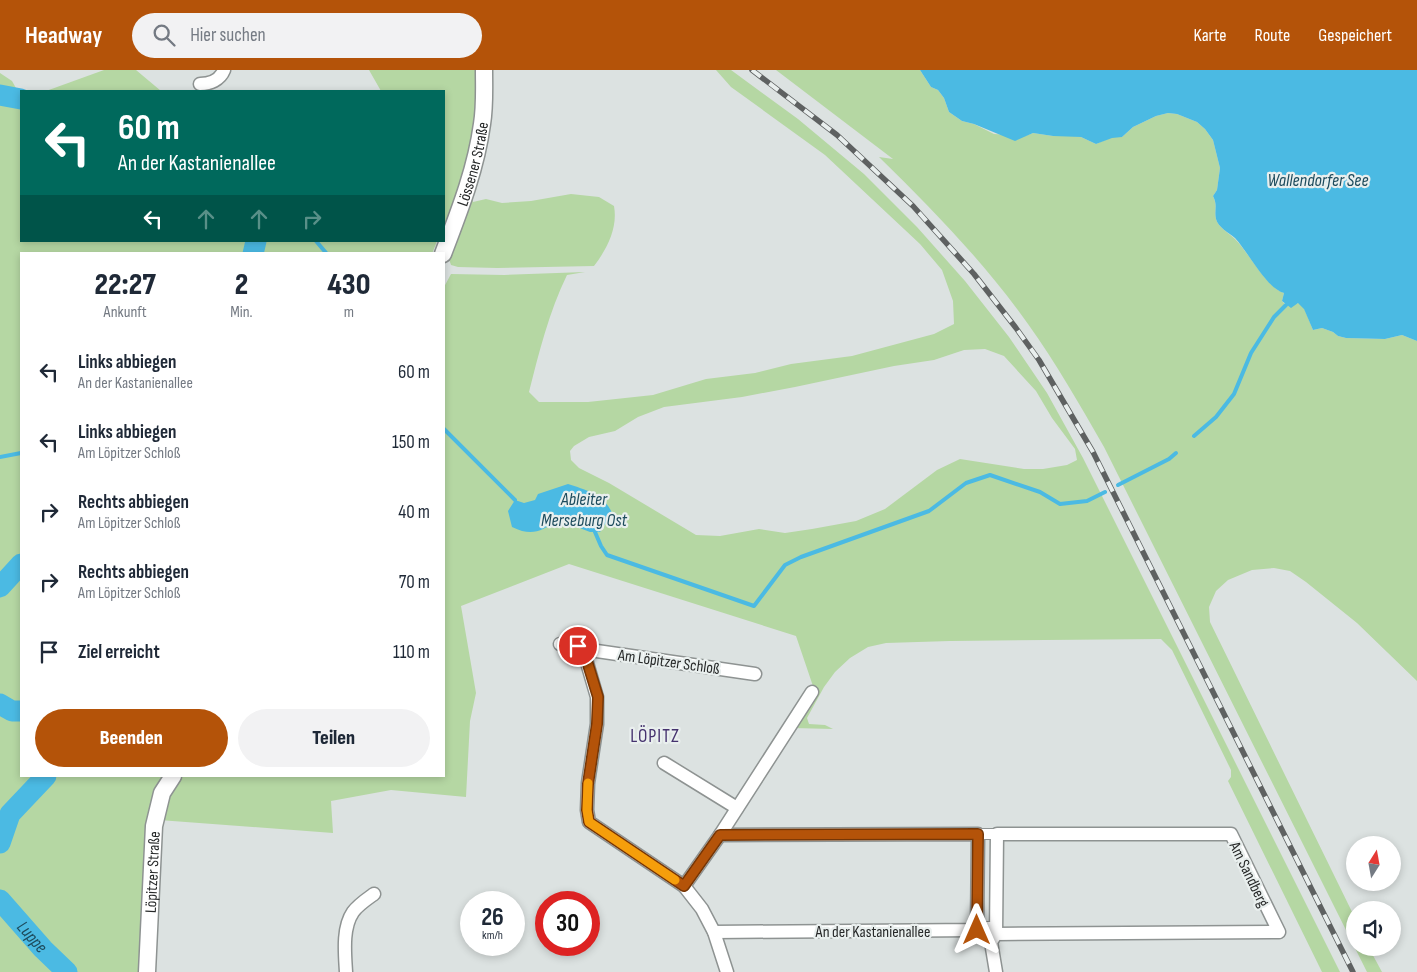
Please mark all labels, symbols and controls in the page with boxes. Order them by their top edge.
search box [132,13,482,58]
text: Headway [25,21,102,50]
icon: search [150,21,178,49]
text: Hier suchen [190,24,266,47]
text: Karte [1194,25,1227,46]
text: Route [1255,25,1290,46]
text: Gespeichert [1318,25,1392,46]
text: 60 m [118,107,180,150]
icon: left [35,110,100,175]
street label: Lössener Straße [454,121,493,209]
text: An der Kastanienallee [118,150,276,177]
water label: Wallendorfer See [1268,170,1368,191]
icon: left [139,205,167,233]
icon: ahead [192,205,220,233]
icon: ahead [245,205,273,233]
icon: right [298,205,326,233]
text: 22:27 [95,267,156,303]
text: 2 [235,267,248,303]
text: 430 [327,267,370,303]
text: Ankunft [104,303,147,322]
text: Min. [230,303,253,322]
text: m [344,303,354,322]
text: Links abbiegen [78,351,176,374]
icon: left [35,358,63,386]
text: 60 m [398,361,430,384]
text: An der Kastanienallee [78,374,193,393]
text: Links abbiegen [78,421,176,444]
icon: left [35,428,63,456]
text: 150 m [392,431,430,454]
text: Am Löpitzer Schloß [78,444,180,463]
water label: Ableiter Merseburg Ost [541,489,627,531]
text: Rechts abbiegen [78,491,189,514]
icon: right [35,498,63,526]
text: 40 m [398,501,430,524]
text: Am Löpitzer Schloß [78,514,180,533]
text: Rechts abbiegen [78,561,189,584]
icon: right [35,568,63,596]
text: 70 m [399,571,430,594]
text: Am Löpitzer Schloß [78,584,180,603]
pin [557,625,599,667]
icon: arrive [564,632,592,660]
icon: arrive [35,638,63,666]
text: Ziel erreicht [78,641,160,664]
text: 110 m [393,641,430,664]
street label: Am Löpitzer Schloß [616,646,721,679]
button: Beenden [35,709,228,767]
button: Teilen [238,709,430,767]
district label: LÖPITZ [630,725,680,748]
street label: Löpitzer Straße [142,831,165,913]
north arrow [1346,836,1401,891]
map controls [1346,836,1401,956]
street label: Am Sandberg [1224,838,1273,910]
speed limit sign: 30 [535,891,600,956]
button: sound [1346,901,1401,956]
text: 26 [481,902,504,933]
position arrow [950,903,1002,955]
water label: Luppe [12,917,52,957]
street label: An der Kastanienallee [815,923,930,942]
text: km/h [482,928,503,943]

